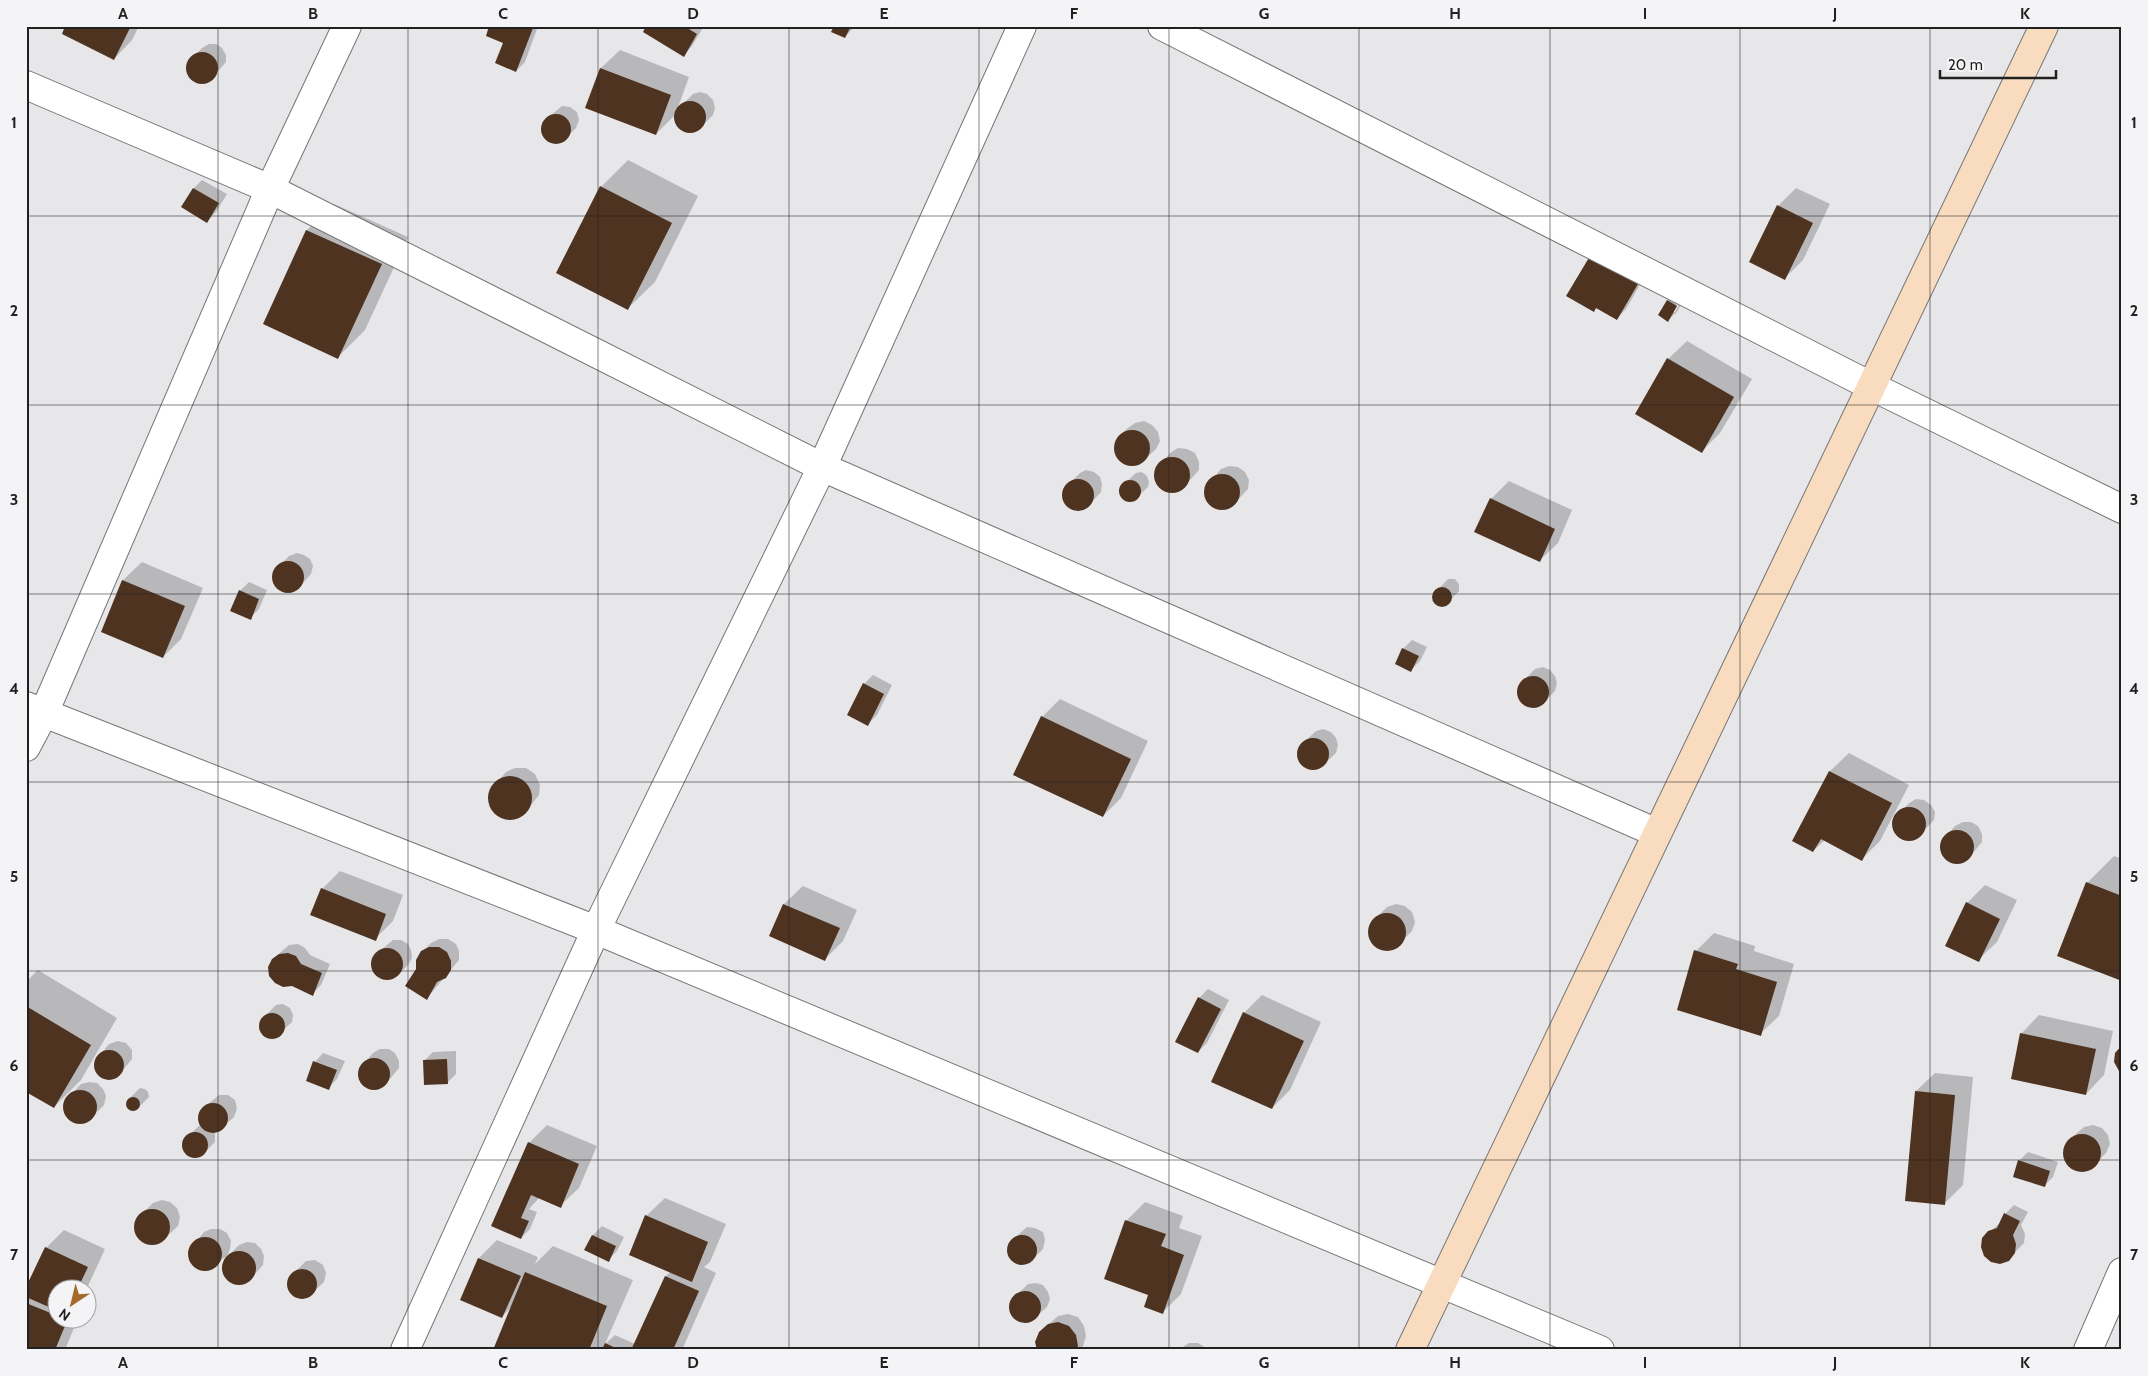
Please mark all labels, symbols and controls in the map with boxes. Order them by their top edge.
text: A [118,4,128,23]
text: B [308,4,318,23]
text: C [498,4,508,23]
text: D [687,4,699,23]
text: E [879,4,889,23]
text: F [1070,4,1079,23]
text: G [1259,4,1269,23]
text: H [1449,4,1461,23]
text: I [1643,4,1647,23]
text: J [1832,4,1837,23]
text: K [2020,4,2030,23]
scale bar [1940,48,2057,80]
text: 20 m [1948,56,1983,74]
text: 1 [11,113,17,132]
text: 1 [2131,113,2137,132]
text: 2 [10,301,18,320]
text: 2 [2130,301,2138,320]
text: 3 [10,490,18,509]
text: 3 [2130,490,2138,509]
text: 4 [9,679,19,698]
text: 4 [2129,679,2139,698]
text: 5 [10,867,18,886]
text: 5 [2130,867,2138,886]
text: 6 [10,1056,19,1075]
text: 6 [2130,1056,2139,1075]
text: 7 [10,1245,19,1264]
text: 7 [2130,1245,2139,1264]
north arrow [48,1278,98,1328]
text: N [55,1304,74,1325]
text: A [118,1353,128,1372]
text: B [308,1353,318,1372]
text: C [498,1353,508,1372]
text: D [687,1353,699,1372]
text: E [879,1353,889,1372]
text: F [1070,1353,1079,1372]
text: G [1259,1353,1269,1372]
text: H [1449,1353,1461,1372]
text: I [1643,1353,1647,1372]
text: J [1832,1353,1837,1372]
text: K [2020,1353,2030,1372]

